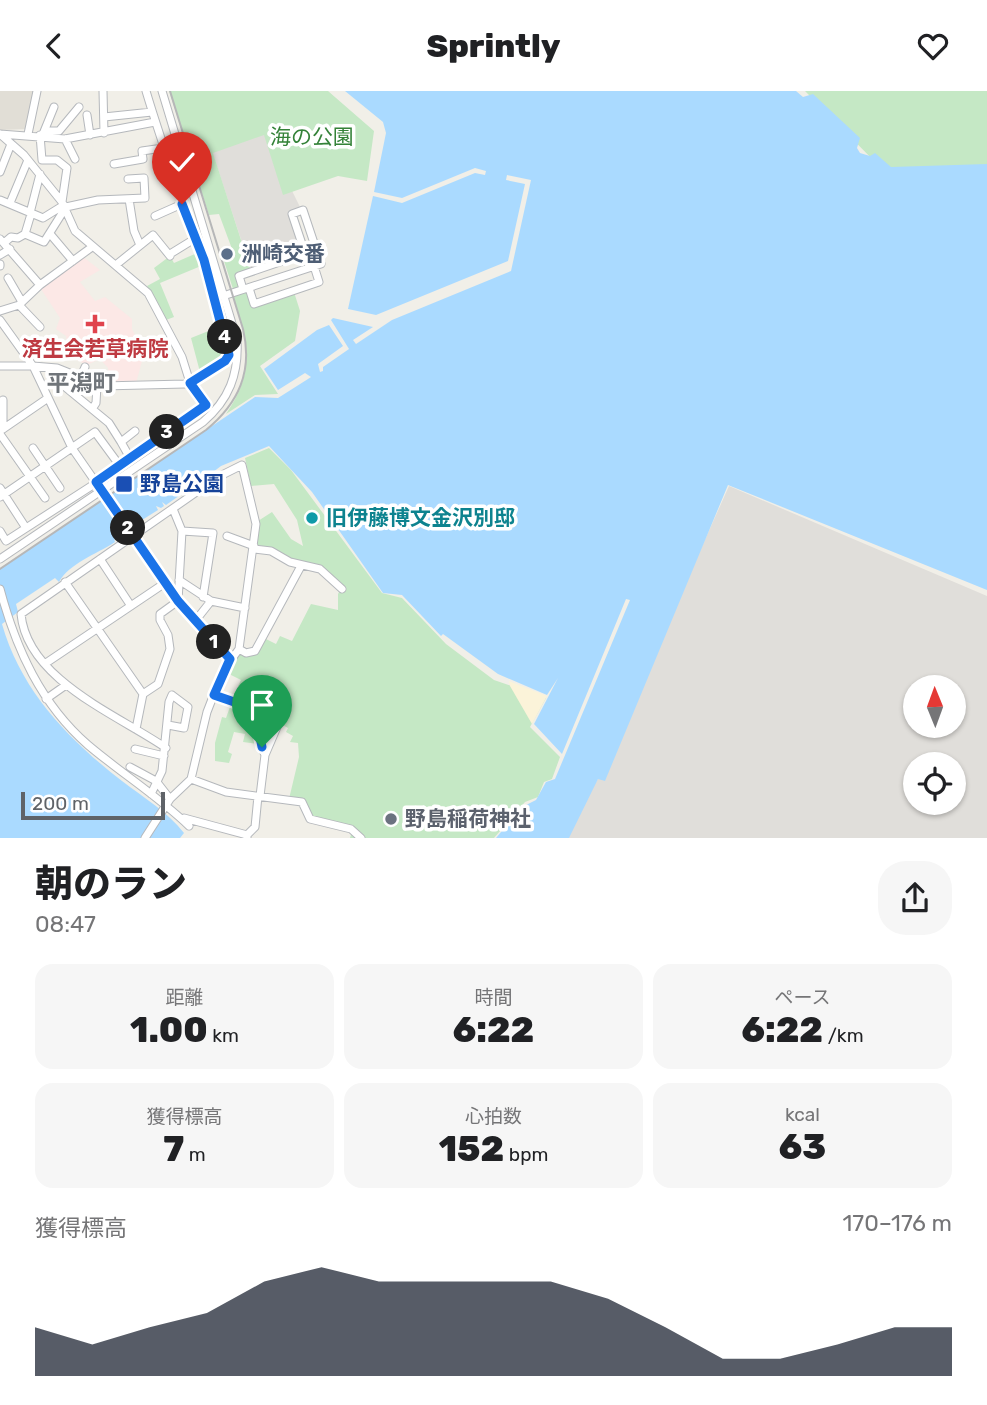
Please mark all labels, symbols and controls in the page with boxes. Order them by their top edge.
icon: back [35,27,73,65]
text: Sprintly [426,27,561,65]
icon: heart [914,27,952,65]
park label: 海の公園 [270,124,354,149]
pin [152,132,212,204]
icon: check [163,143,201,181]
place label: 洲崎交番 [241,241,325,266]
marker: 洲崎交番 [219,246,235,262]
marker: 済生会若草病院 [85,314,105,334]
pin: 4 [208,320,243,355]
text: 4 [218,325,231,348]
place label: 済生会若草病院 [22,336,169,361]
district label: 平潟町 [47,369,116,397]
pin: 3 [150,415,184,449]
text: 3 [160,420,173,443]
place label: 野島公園 [140,471,224,496]
marker: 野島公園 [114,474,134,494]
place label: 旧伊藤博文金沢別邸 [326,505,515,530]
marker: 旧伊藤博文金沢別邸 [304,510,320,526]
pin: 2 [110,511,146,545]
text: 2 [121,516,134,539]
pin: 1 [196,625,232,659]
text: 1 [209,630,218,653]
pin [232,675,292,747]
north arrow [903,675,966,739]
map controls [903,675,966,815]
icon: arrive [243,686,281,724]
button: locate [903,752,966,815]
scale bar [21,789,164,821]
text: 200 m [32,792,89,815]
place label: 野島稲荷神社 [405,806,531,831]
marker: 野島稲荷神社 [383,811,399,827]
text: 朝のラン [35,861,187,907]
button: share [878,861,952,935]
text: 08:47 [35,910,96,938]
text: 距離 [165,986,204,1009]
text: 時間 [474,986,513,1009]
text: ペース [774,986,831,1009]
text: 1.00 [130,1009,208,1051]
text: 6:22 [453,1009,534,1051]
text: 6:22 [741,1009,823,1051]
text: km [208,1024,239,1047]
text: /km [823,1024,864,1047]
text: kcal [785,1103,820,1126]
text: 獲得標高 [146,1105,223,1128]
text: 心拍数 [465,1105,522,1128]
text: 63 [779,1126,826,1168]
text: 7 [163,1128,184,1170]
text: 152 [439,1128,504,1170]
text: m [184,1143,206,1166]
text: bpm [504,1143,548,1166]
text: 170–176 m [843,1209,952,1237]
text: 獲得標高 [35,1214,127,1242]

